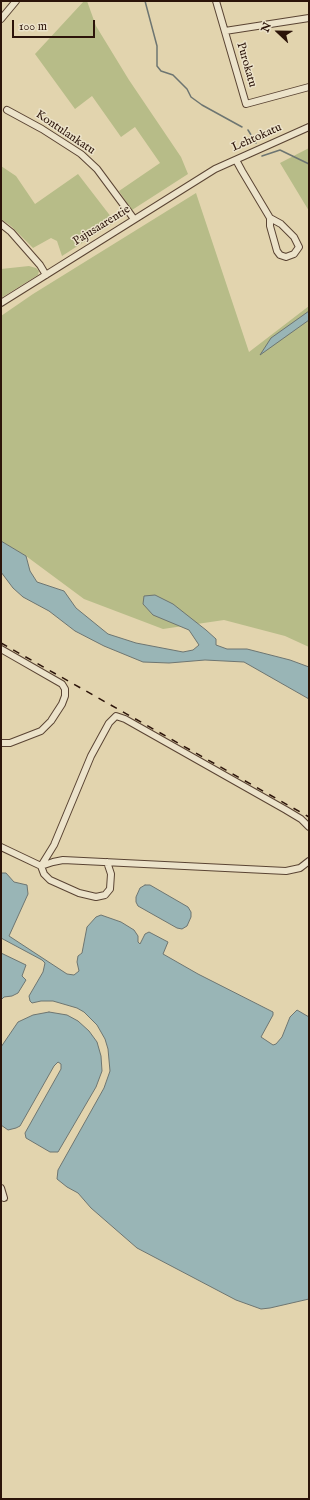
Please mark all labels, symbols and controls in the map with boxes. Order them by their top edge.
scale bar [14,12,97,38]
north arrow [258,12,298,52]
text: 100 m [19,19,47,34]
text: N [259,20,275,35]
street label: Purokatu [233,41,259,89]
street label: Kontulankatu [33,108,97,158]
street label: Lehtokatu [230,121,284,155]
street label: Pajusaarentie [71,203,133,249]

